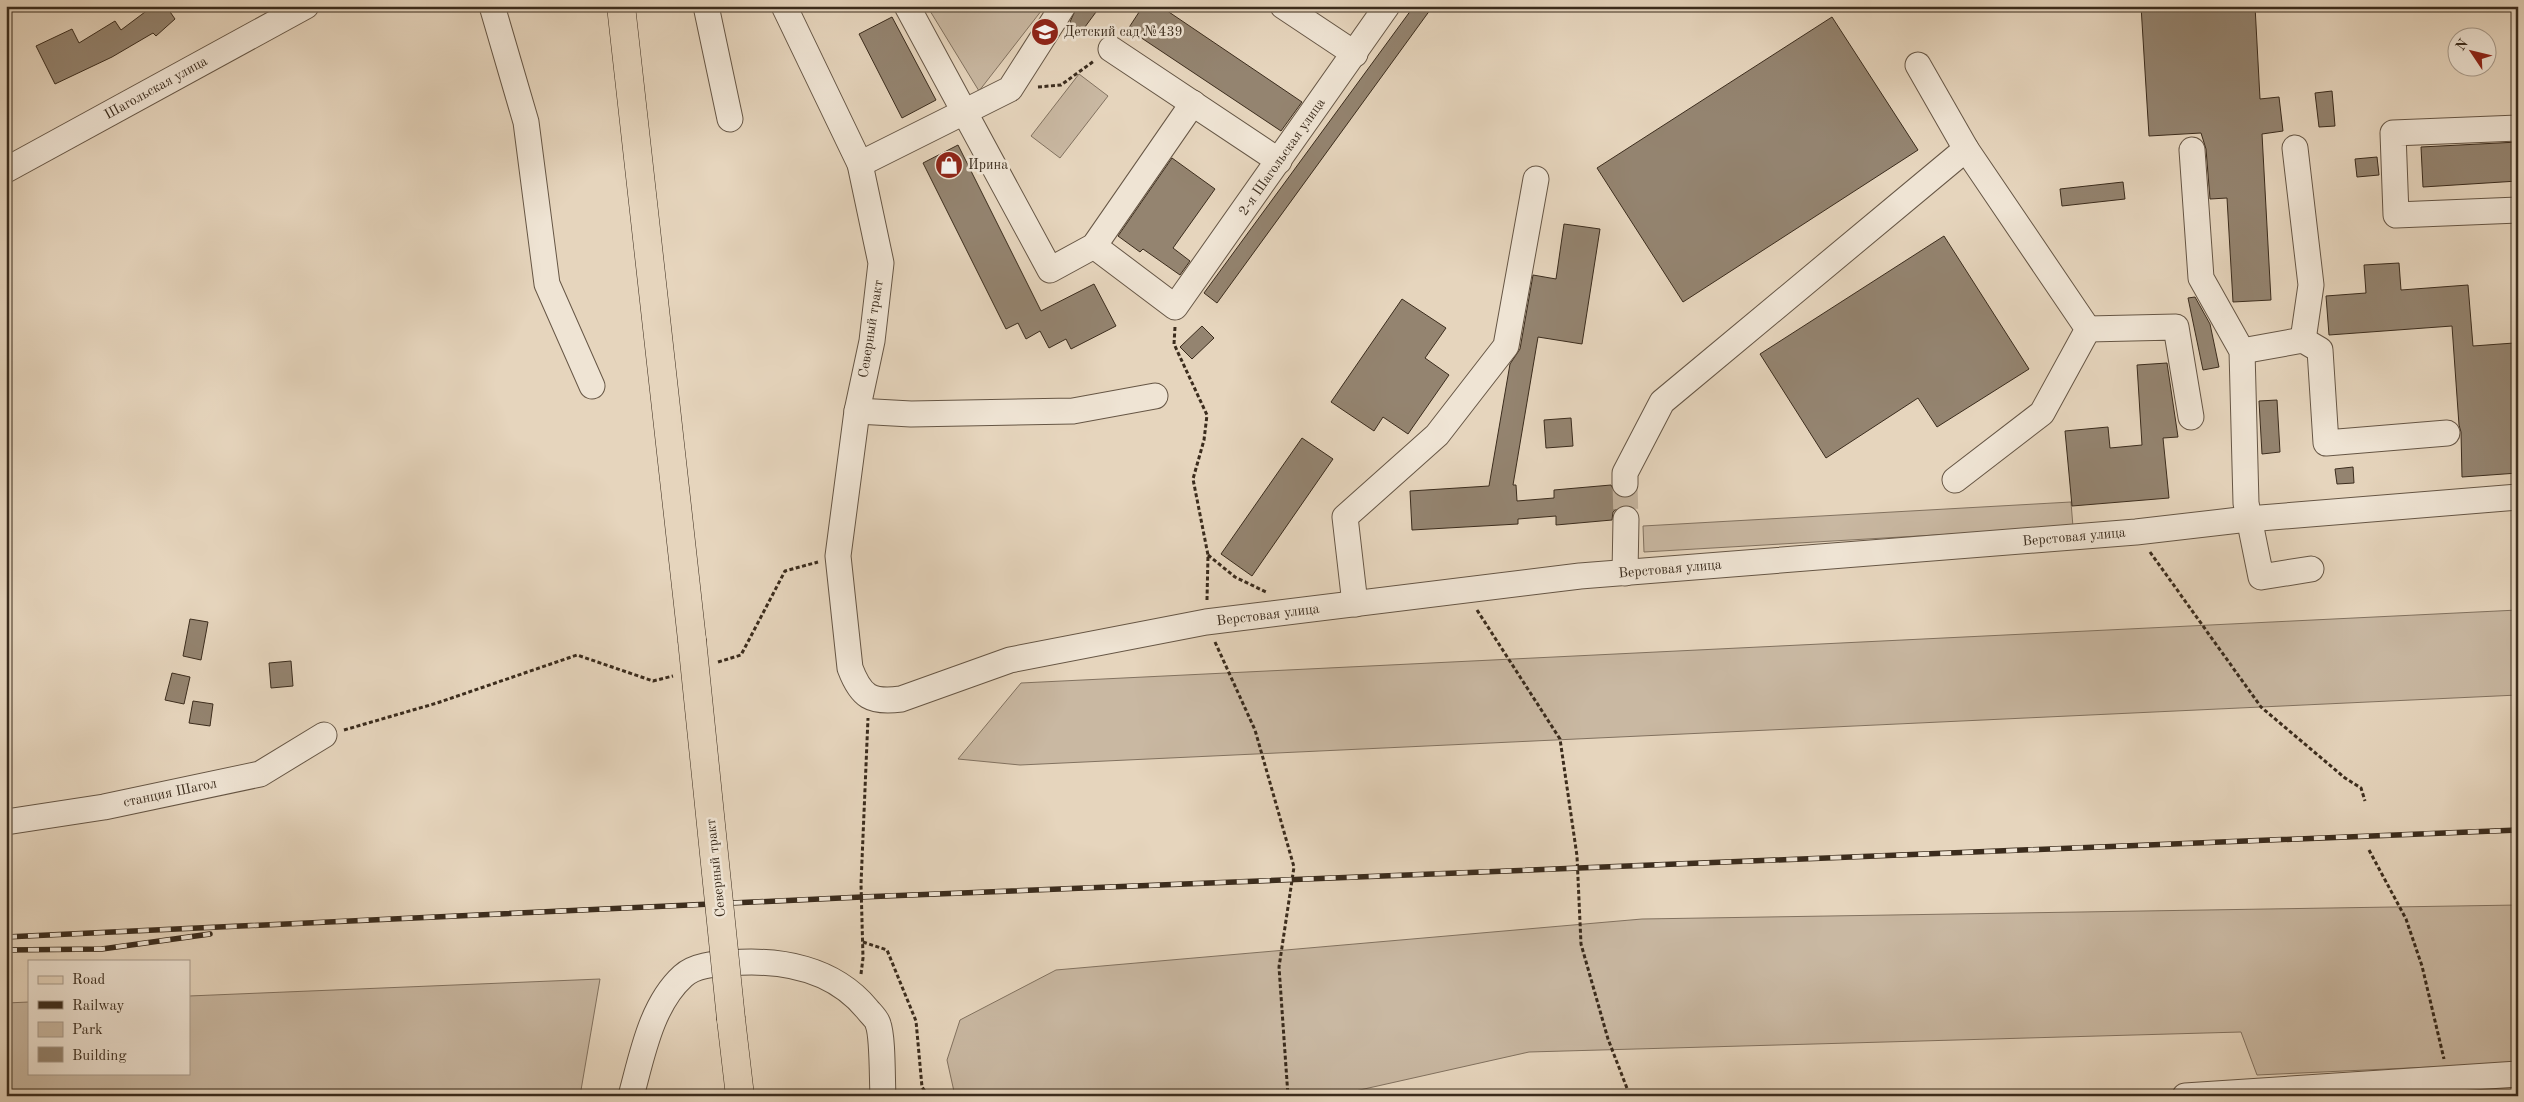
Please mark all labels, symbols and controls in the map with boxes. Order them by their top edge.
school or university icon: Детский сад №439 [1030,17,1060,47]
place label: Детский сад №439 [1064,25,1183,39]
north arrow [2446,28,2496,78]
text: N [2453,36,2471,54]
street label: Шагольская улица [102,54,210,122]
street label: 2-я Шагольская улица [1236,96,1328,218]
shop icon: Ирина [934,150,964,180]
place label: Ирина [968,158,1008,172]
street label: Северный тракт [856,279,886,379]
street label: Верстовая улица [2022,526,2126,548]
street label: Верстовая улица [1618,558,1722,580]
street label: Верстовая улица [1216,602,1320,628]
street label: станция Шагол [122,776,218,810]
street label: Северный тракт [704,818,728,918]
legend [28,960,190,1074]
text: Road [72,973,106,988]
text: Railway [72,999,125,1014]
text: Park [72,1023,103,1038]
text: Building [72,1049,127,1064]

